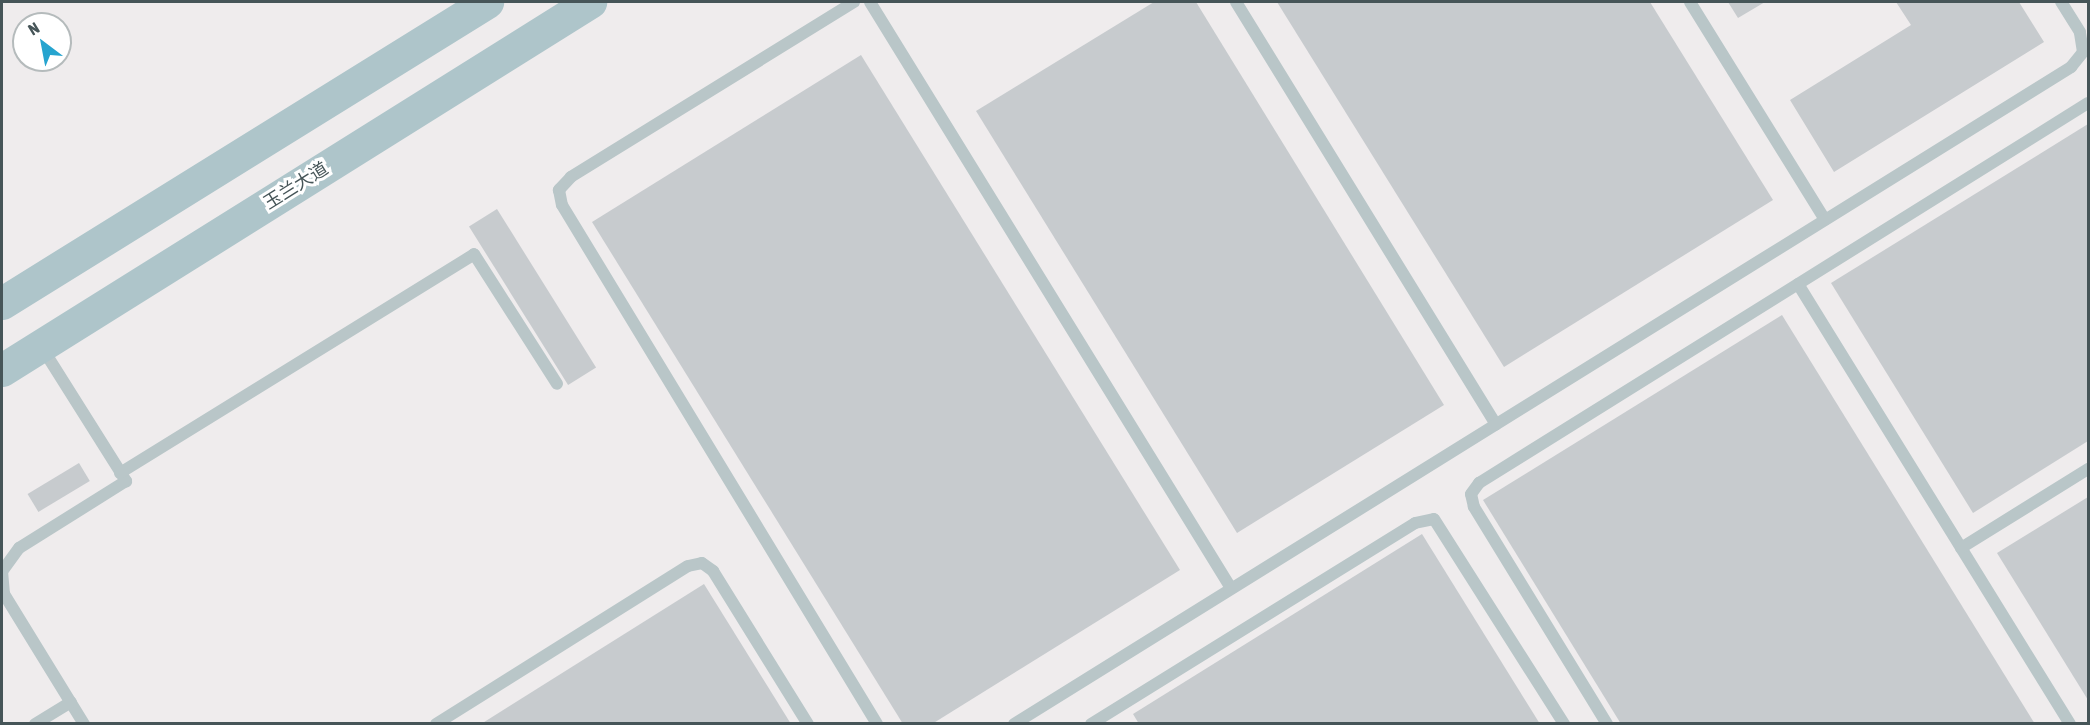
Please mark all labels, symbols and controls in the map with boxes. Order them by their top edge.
north arrow [12,12,72,72]
text: N [25,18,42,39]
street label: 玉兰大道 [260,158,332,214]

